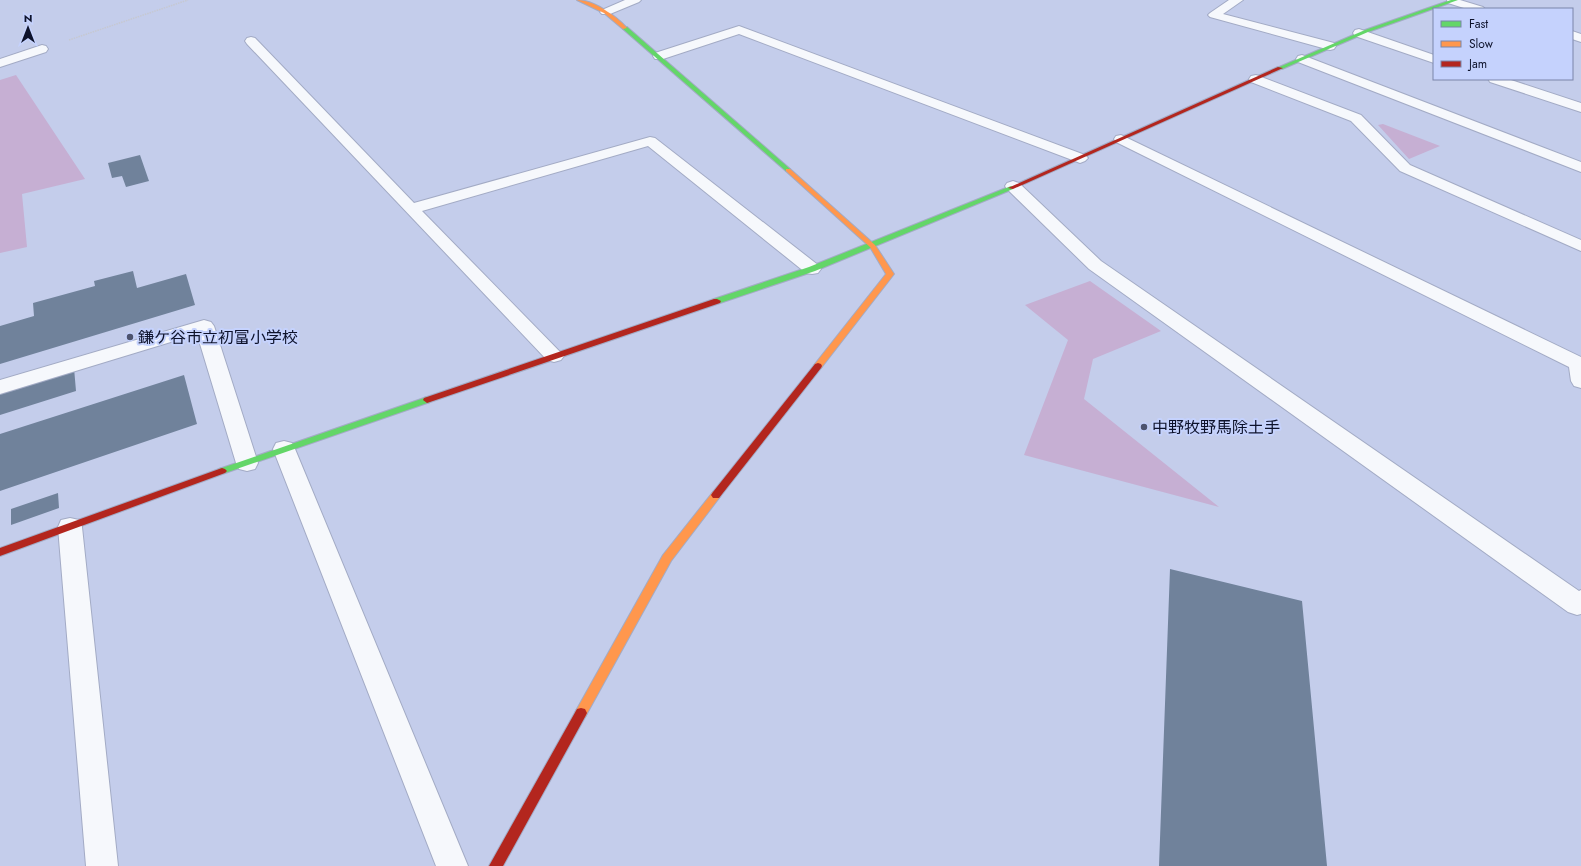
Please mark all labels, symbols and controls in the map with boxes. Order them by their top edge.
north arrow [8,8,48,48]
legend [1433,8,1573,80]
text: N [24,10,32,26]
text: Fast [1469,15,1488,33]
text: Slow [1469,35,1494,53]
text: Jam [1467,55,1487,73]
place label: 鎌ケ谷市立初富小学校 [138,326,298,349]
marker: 鎌ケ谷市立初富小学校 [125,332,135,342]
place label: 中野牧野馬除土手 [1152,416,1280,439]
marker: 中野牧野馬除土手 [1139,422,1149,432]

